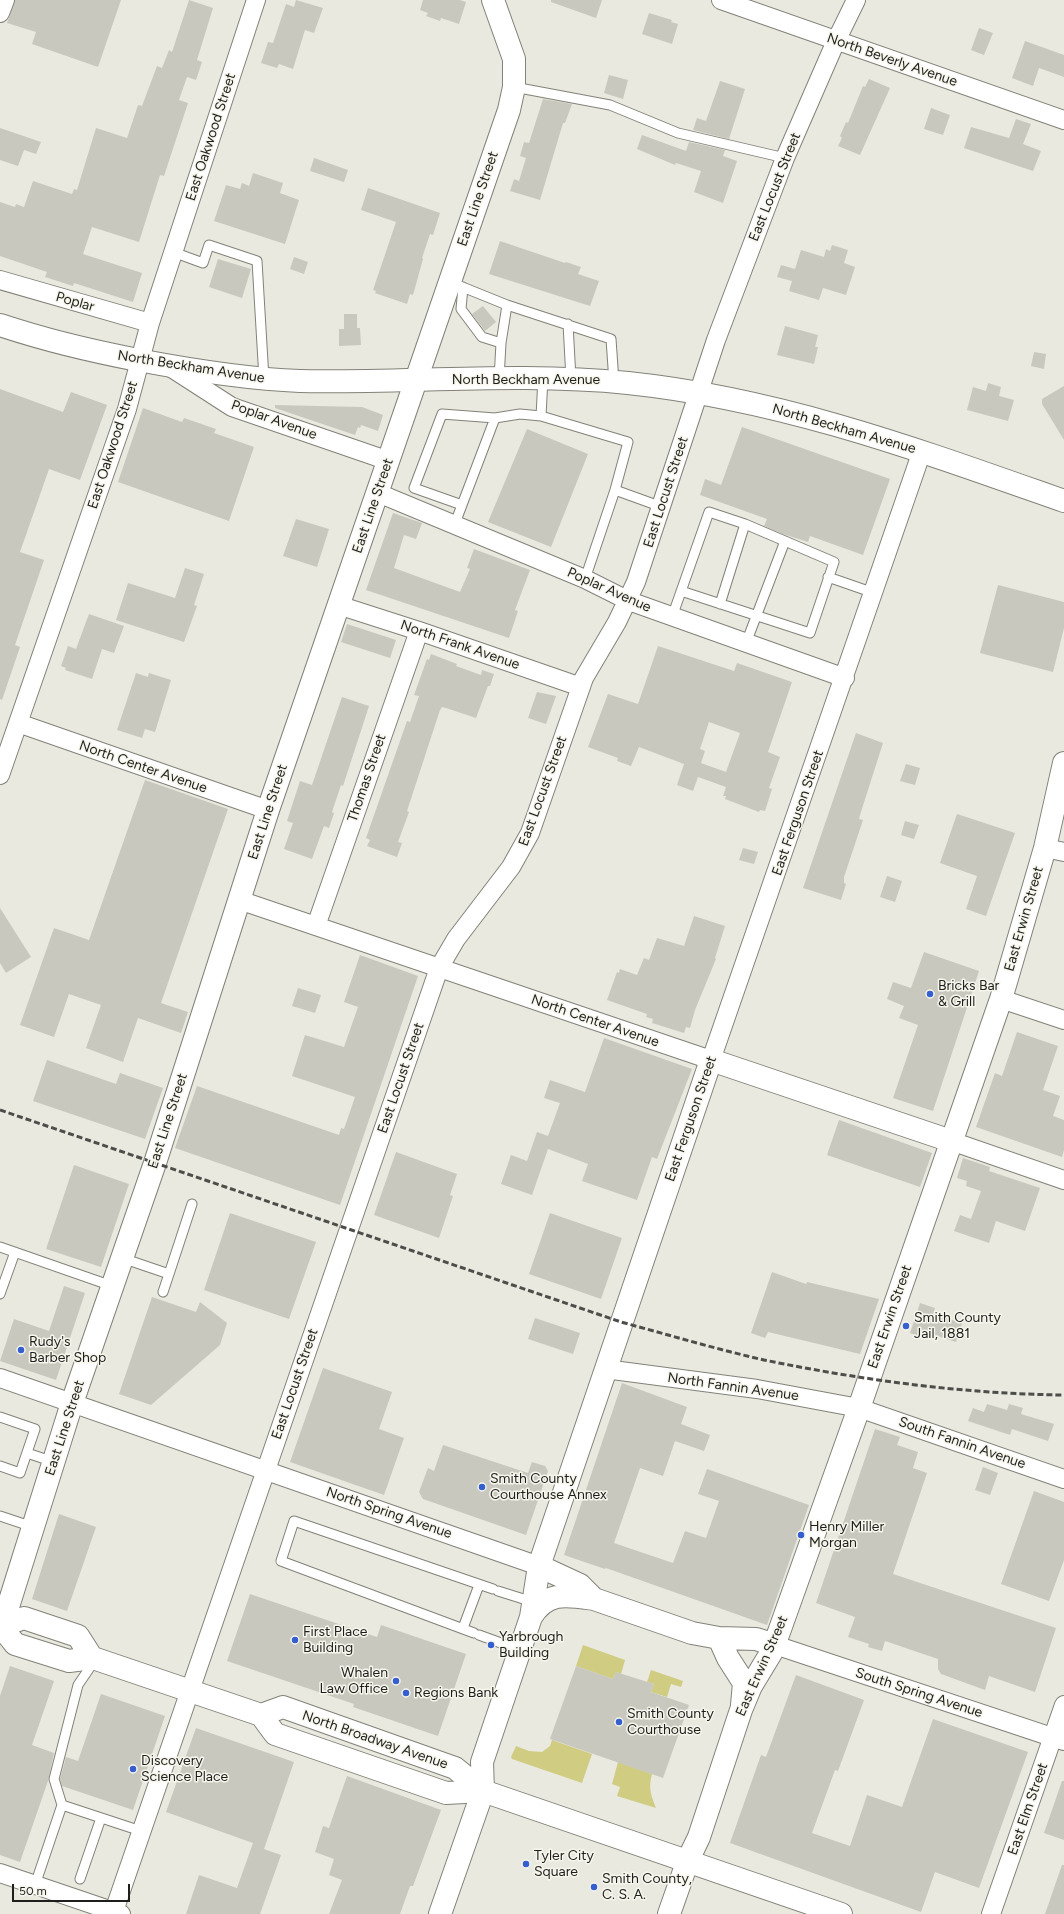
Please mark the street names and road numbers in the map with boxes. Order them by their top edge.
street label: North Beverly Avenue [824,30,960,90]
street label: East Oakwood Street [182,71,240,203]
street label: East Locust Street [745,130,805,244]
street label: East Line Street [454,149,502,249]
street label: Poplar [54,289,96,315]
street label: North Beckham Avenue [116,347,266,387]
street label: North Beckham Avenue [452,372,600,388]
street label: East Oakwood Street [84,379,142,511]
street label: Poplar Avenue [229,397,319,443]
street label: North Beckham Avenue [770,400,918,458]
street label: East Locust Street [640,434,692,550]
street label: East Line Street [349,456,397,556]
street label: Poplar Avenue [564,564,654,616]
street label: North Frank Avenue [398,617,522,673]
street label: Thomas Street [344,732,390,824]
street label: East Locust Street [515,734,571,848]
street label: North Center Avenue [77,737,209,797]
street label: East Ferguson Street [769,748,827,878]
street label: East Line Street [245,762,291,862]
street label: East Erwin Street [1001,865,1047,973]
street label: North Center Avenue [529,991,661,1051]
street label: East Locust Street [374,1020,428,1136]
street label: East Ferguson Street [662,1054,720,1184]
street label: East Line Street [145,1071,191,1171]
street label: East Erwin Street [864,1263,916,1371]
street label: East Locust Street [268,1326,322,1442]
street label: North Fannin Avenue [666,1369,800,1405]
street label: East Line Street [42,1378,88,1478]
street label: South Fannin Avenue [896,1413,1028,1473]
street label: North Spring Avenue [324,1484,454,1542]
street label: East Erwin Street [732,1613,792,1719]
street label: South Spring Avenue [853,1664,985,1722]
street label: North Broadway Avenue [300,1707,450,1773]
street label: East Elm Street [1004,1761,1052,1857]

